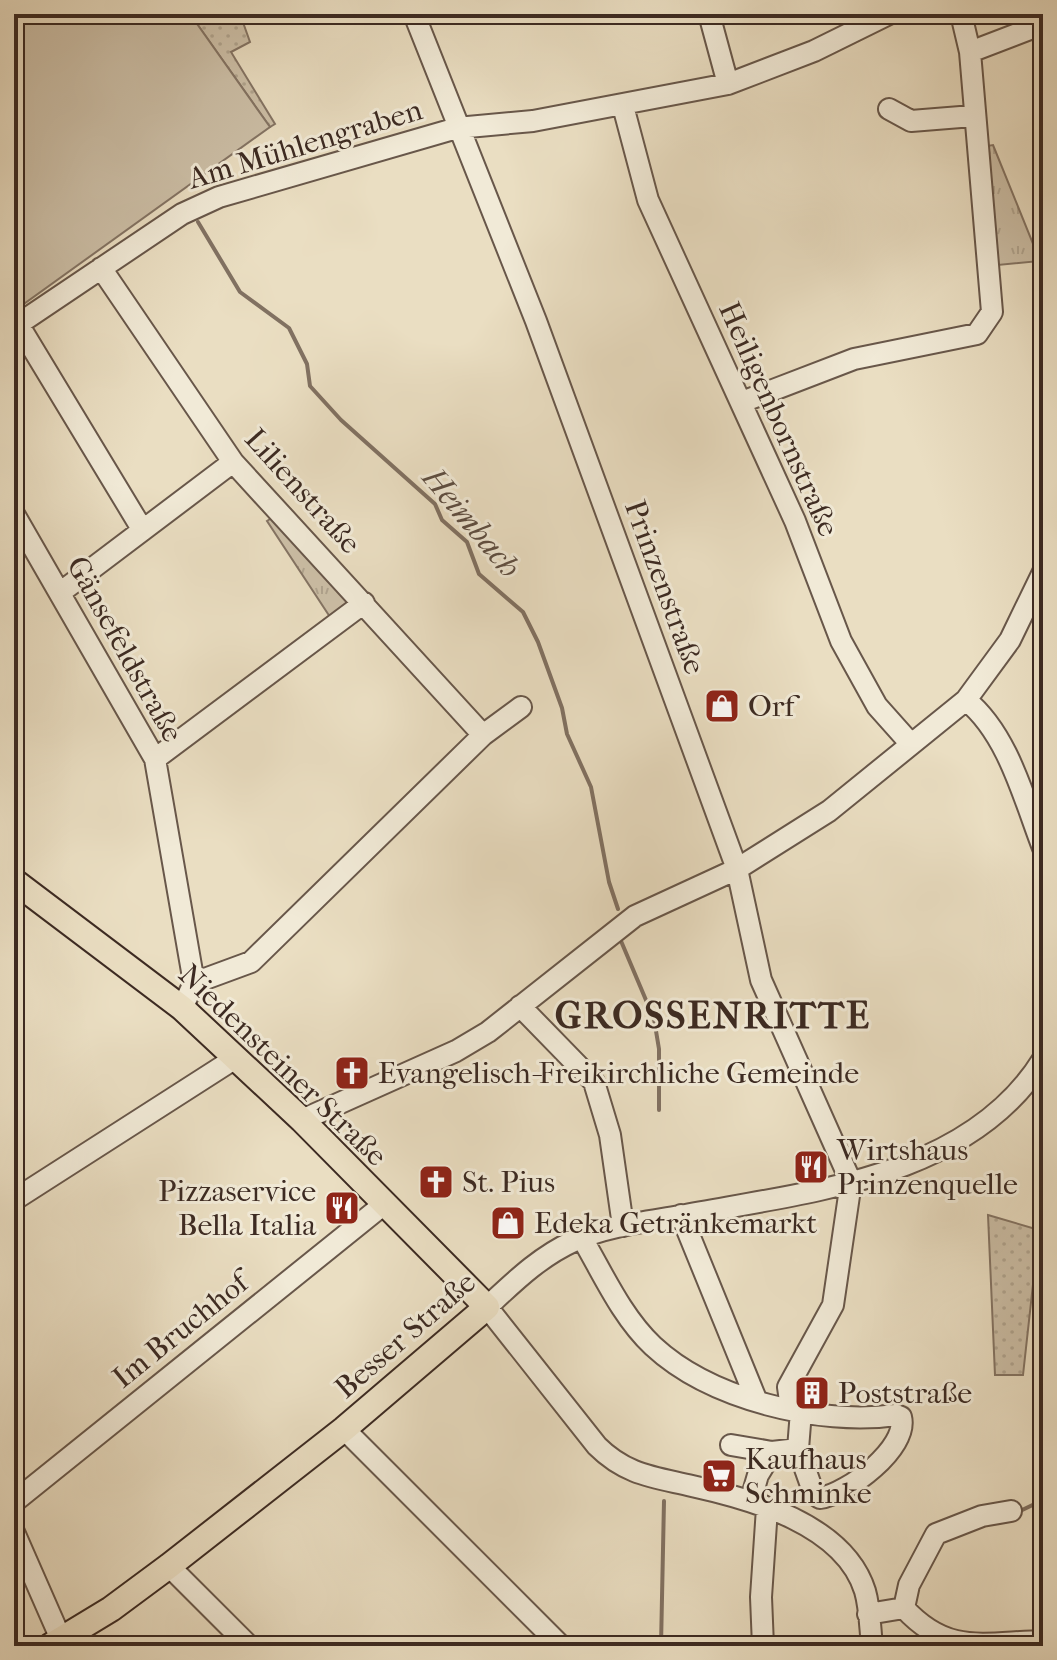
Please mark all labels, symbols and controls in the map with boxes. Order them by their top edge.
street label: Am Mühlengraben [183,92,427,197]
street label: Heiligenbornstraße [711,297,846,542]
street label: Lilienstraße [237,422,368,561]
water label: Heimbach [414,458,528,585]
street label: Prinzenstraße [617,496,712,679]
street label: Gänsefeldstraße [59,550,190,748]
shop icon: Orf [703,687,741,725]
place label: Orf [748,689,801,724]
street label: Niedensteiner Straße [171,957,394,1174]
district label: GROSSENRITTE [555,993,871,1038]
church icon: Evangelisch-Freikirchliche Gemeinde [333,1054,371,1092]
place label: Evangelisch-Freikirchliche Gemeinde [378,1056,859,1091]
place label: Wirtshaus Prinzenquelle [836,1133,1018,1202]
restaurant icon: Wirtshaus Prinzenquelle [792,1148,830,1186]
church icon: St. Pius [417,1163,455,1201]
place label: St. Pius [462,1165,555,1200]
place label: Pizzaservice Bella Italia [158,1174,317,1243]
restaurant icon: Pizzaservice Bella Italia [323,1189,361,1227]
shop icon: Edeka Getränkemarkt [489,1204,527,1242]
place label: Edeka Getränkemarkt [534,1206,817,1241]
street label: Im Bruchhof [106,1261,260,1396]
street label: Besser Straße [328,1265,483,1406]
building icon: Poststraße [793,1374,831,1412]
place label: Poststraße [838,1376,972,1411]
place label: Kaufhaus Schminke [745,1442,872,1511]
supermarket icon: Kaufhaus Schminke [700,1457,738,1495]

